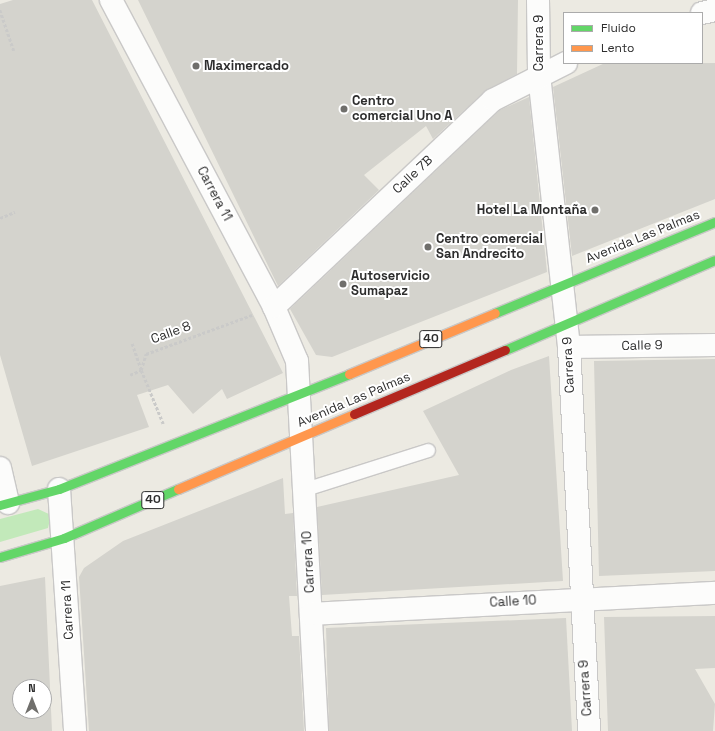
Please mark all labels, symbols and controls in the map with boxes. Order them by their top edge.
legend [563,12,703,64]
street label: Carrera 9 [531,15,547,71]
text: Fluido [601,20,636,36]
text: Lento [601,40,635,56]
place label: Maximercado [204,58,289,74]
marker: Maximercado [191,61,201,71]
place label: Centro comercial Uno A [352,94,453,125]
marker: Centro comercial Uno A [339,104,349,114]
street label: Calle 7B [390,153,436,197]
street label: Carrera 11 [193,164,235,224]
place label: Hotel La Montaña [477,202,587,218]
marker: Hotel La Montaña [590,205,600,215]
street label: Avenida Las Palmas [584,207,702,267]
place label: Centro comercial San Andrecito [436,232,543,263]
marker: Centro comercial San Andrecito [423,242,433,252]
place label: Autoservicio Sumapaz [351,269,430,300]
marker: Autoservicio Sumapaz [338,279,348,289]
street label: Calle 8 [149,319,193,347]
road number: 40 [419,329,443,349]
street label: Carrera 9 [560,336,578,394]
street label: Calle 9 [621,338,663,354]
street label: Avenida Las Palmas [295,369,413,431]
road number: 40 [141,490,165,510]
street label: Carrera 10 [300,530,318,594]
street label: Carrera 11 [59,580,77,640]
street label: Calle 10 [489,593,537,611]
street label: Carrera 9 [576,659,596,717]
north arrow [12,679,52,719]
text: N [28,681,36,695]

